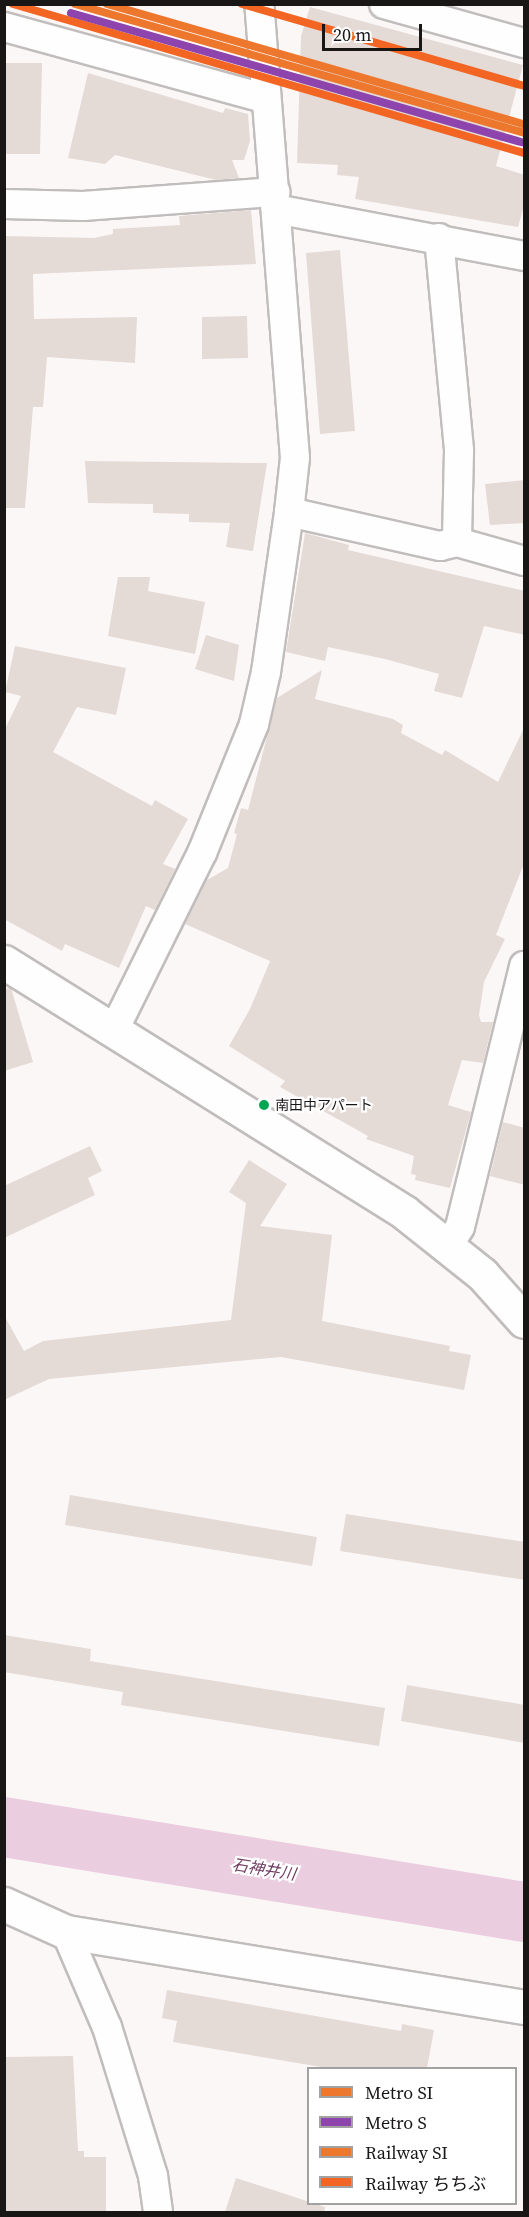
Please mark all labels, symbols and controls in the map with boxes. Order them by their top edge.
scale bar [325,12,426,50]
text: 20 m [333,22,371,47]
place label: 南田中アパート [275,1097,373,1113]
marker: 南田中アパート [258,1099,270,1111]
water label: 石神井川 [231,1855,297,1883]
legend [307,2067,517,2205]
text: Metro SI [365,2080,433,2105]
text: Metro S [365,2110,427,2135]
text: Railway SI [365,2140,448,2165]
text: Railway ちちぶ [365,2171,486,2196]

